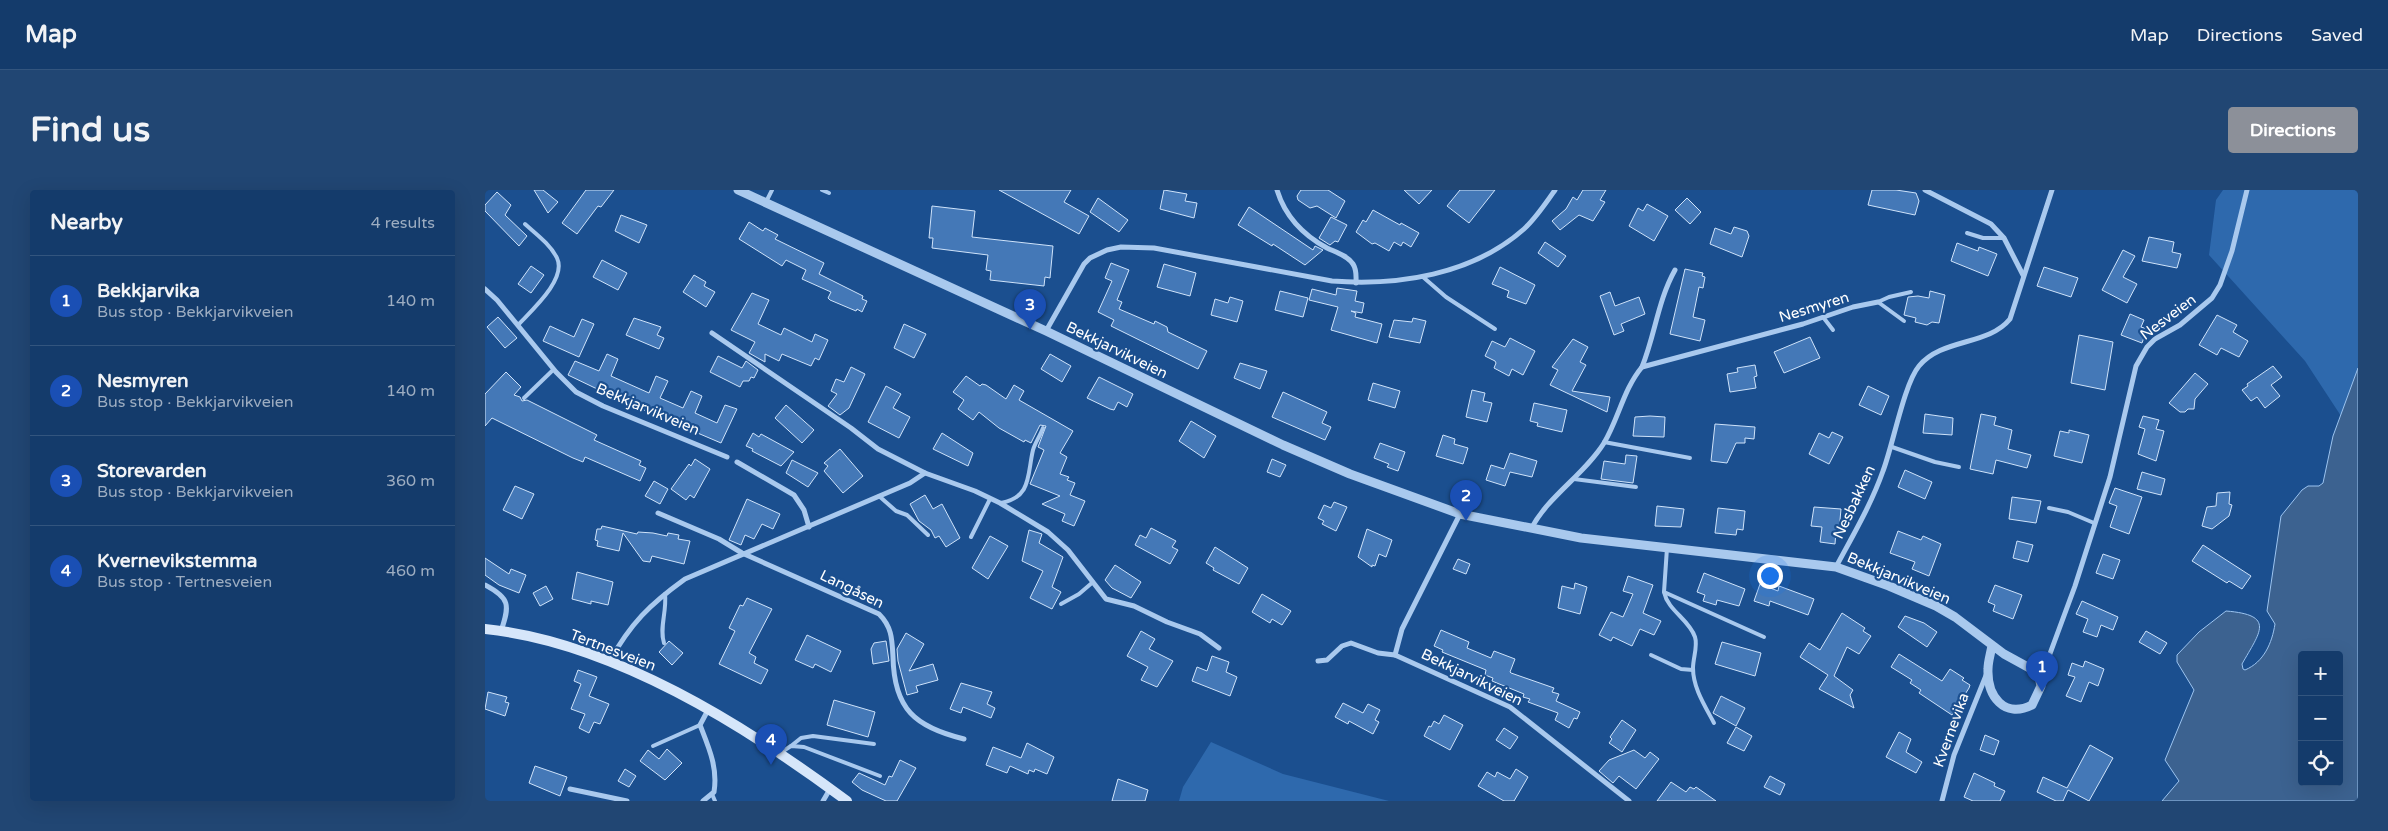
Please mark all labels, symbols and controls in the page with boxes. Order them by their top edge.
text: Map [25,20,77,49]
text: Map [2130,24,2169,46]
text: Directions [2197,24,2283,46]
text: Saved [2311,24,2363,46]
button: Directions [2228,107,2358,153]
text: Find us [30,109,150,151]
text: Nearby [50,210,123,235]
text: 4 results [371,213,435,233]
text: Bekkjarvika [97,280,200,302]
street label: Nesmyren [1777,288,1851,326]
pin: 3 [1014,289,1046,330]
street label: Nesveien [2137,290,2199,344]
text: 1 [61,291,71,311]
text: 140 m [386,291,435,311]
text: Bus stop · Bekkjarvikveien [97,302,294,322]
street label: Bekkjarvikveien [1063,318,1171,382]
text: Nesmyren [97,370,189,392]
street label: Bekkjarvikveien [594,379,702,439]
text: 2 [61,381,71,401]
text: 140 m [386,381,435,401]
text: Bus stop · Bekkjarvikveien [97,392,294,412]
text: Storevarden [97,460,207,482]
street label: Nesbakken [1829,462,1879,542]
text: 3 [61,471,71,491]
text: 360 m [386,471,435,491]
pin: 2 [1450,480,1482,521]
text: Bus stop · Bekkjarvikveien [97,482,294,502]
street label: Bekkjarvikveien [1845,548,1953,608]
text: Kvernevikstemma [97,550,257,572]
text: 4 [61,561,71,581]
text: 460 m [386,561,435,581]
your location [1757,563,1783,589]
street label: Langåsen [817,566,887,612]
text: Bus stop · Tertnesveien [97,572,272,592]
street label: Tertnesveien [567,625,659,675]
street label: Bekkjarvikveien [1418,645,1526,709]
pin: 1 [2026,651,2058,692]
map controls [2298,651,2343,786]
button: + [2298,651,2343,696]
street label: Kvernevika [1929,690,1973,770]
button: − [2298,696,2343,741]
pin: 4 [755,724,787,765]
button: locate [2298,741,2343,786]

